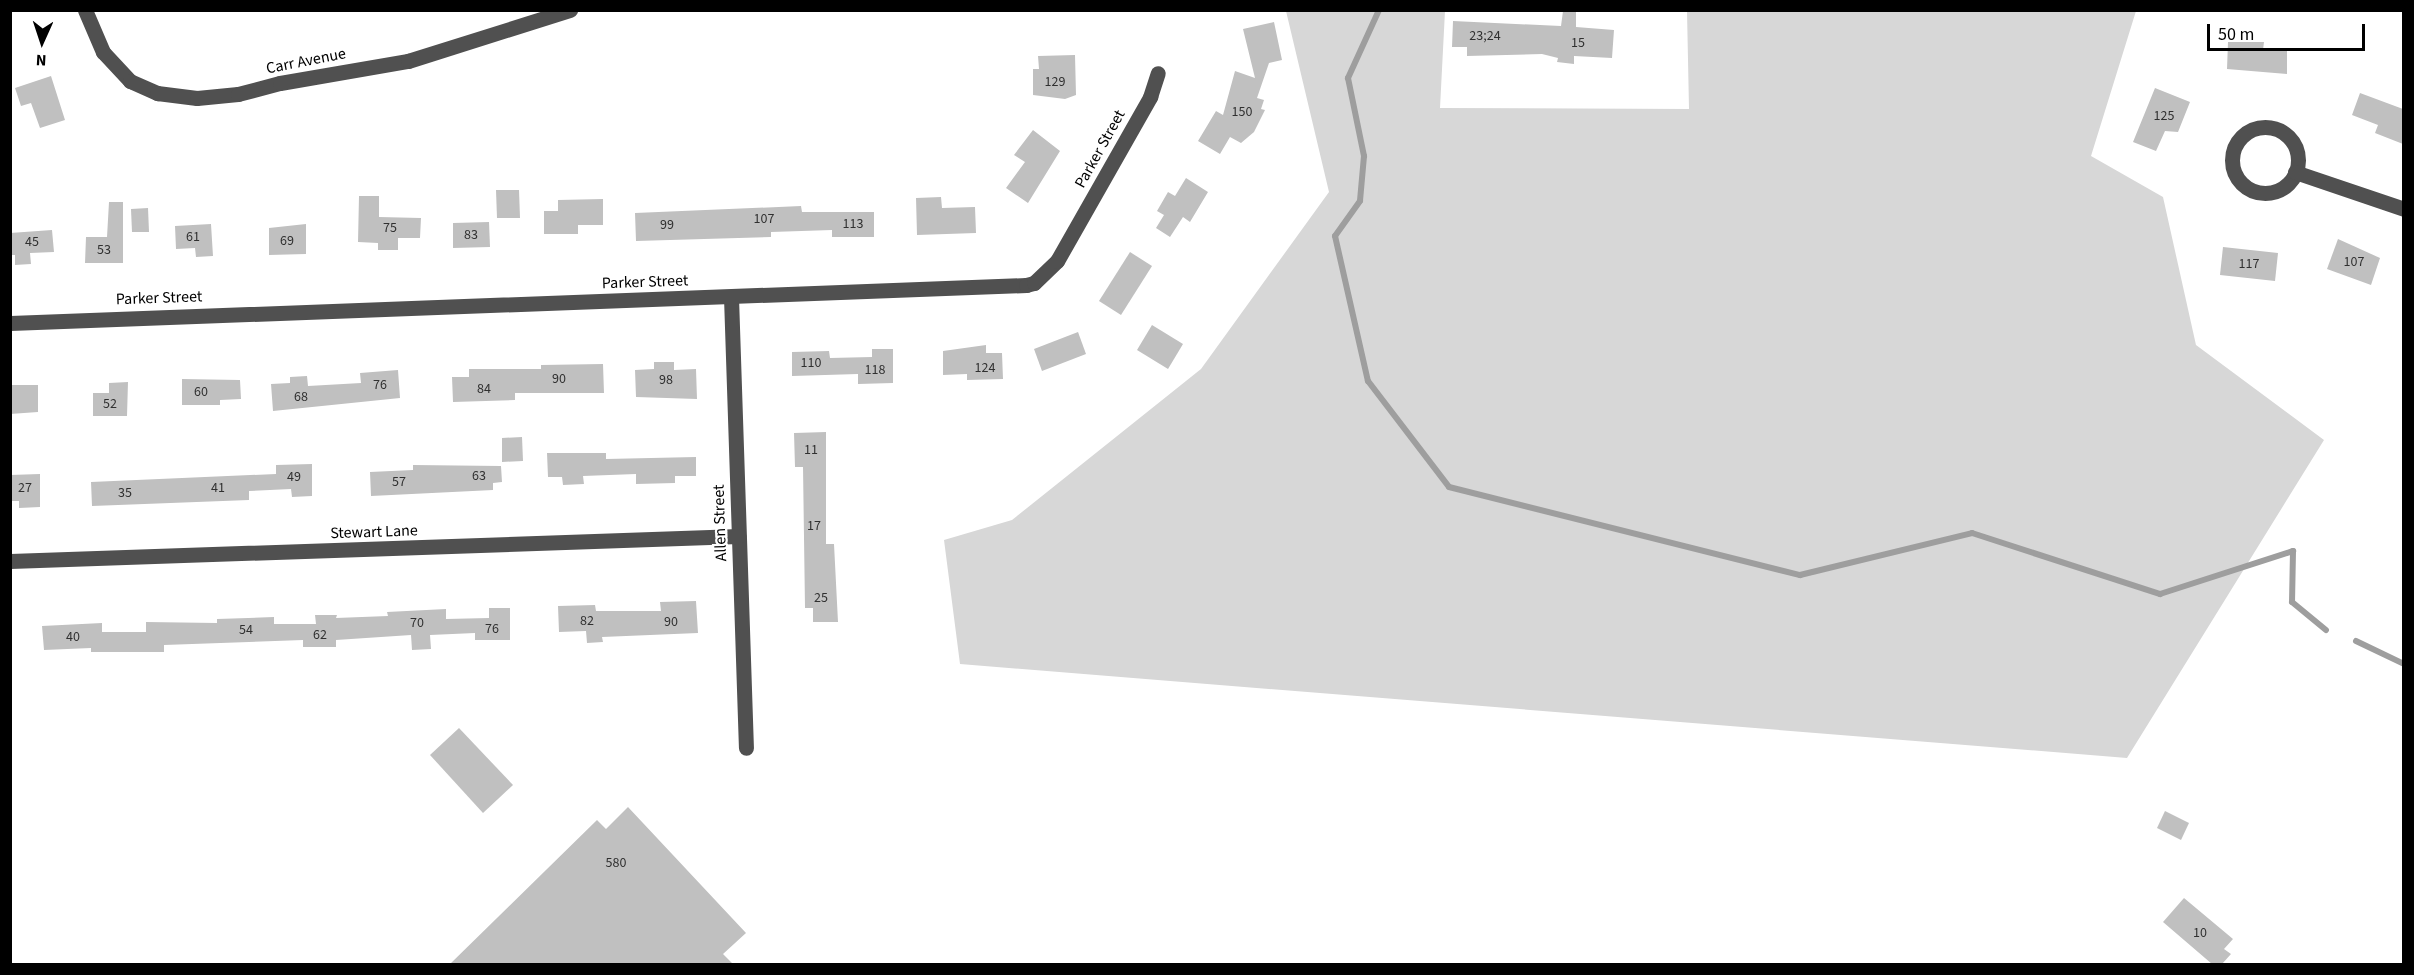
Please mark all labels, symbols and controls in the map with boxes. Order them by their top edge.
north arrow [12,12,72,72]
scale bar [2210,12,2368,50]
text: 50 m [2218,22,2254,47]
house number: 23;24 [1469,28,1501,44]
house number: 15 [1571,35,1585,51]
street label: Carr Avenue [265,44,347,78]
text: N [35,49,47,71]
house number: 129 [1045,74,1065,90]
house number: 150 [1232,104,1252,120]
street label: Parker Street [1071,107,1129,191]
house number: 125 [2154,108,2174,124]
house number: 107 [754,211,774,227]
house number: 113 [843,216,863,232]
house number: 99 [660,217,674,233]
house number: 75 [383,220,397,236]
house number: 83 [464,227,478,243]
house number: 61 [186,229,200,245]
house number: 69 [280,233,294,249]
house number: 45 [25,234,39,250]
house number: 53 [97,242,111,258]
house number: 107 [2344,254,2364,270]
house number: 117 [2239,256,2259,272]
street label: Parker Street [601,271,689,293]
street label: Parker Street [115,287,203,309]
house number: 110 [801,355,821,371]
house number: 124 [975,360,995,376]
house number: 118 [865,362,885,378]
house number: 90 [552,371,566,387]
house number: 98 [659,372,673,388]
house number: 76 [373,377,387,393]
house number: 84 [477,381,491,397]
house number: 60 [194,384,208,400]
house number: 68 [294,389,308,405]
house number: 52 [103,396,117,412]
house number: 11 [804,442,818,458]
house number: 63 [472,468,486,484]
house number: 49 [287,469,301,485]
house number: 57 [392,474,406,490]
house number: 27 [18,480,32,496]
house number: 41 [211,480,225,496]
street label: Allen Street [709,484,731,562]
house number: 35 [118,485,132,501]
house number: 17 [807,518,821,534]
street label: Stewart Lane [330,521,418,543]
house number: 25 [814,590,828,606]
house number: 82 [580,613,594,629]
house number: 90 [664,614,678,630]
house number: 70 [410,615,424,631]
house number: 76 [485,621,499,637]
house number: 54 [239,622,253,638]
house number: 62 [313,627,327,643]
house number: 40 [66,629,80,645]
house number: 580 [606,855,626,871]
house number: 10 [2193,925,2207,941]

